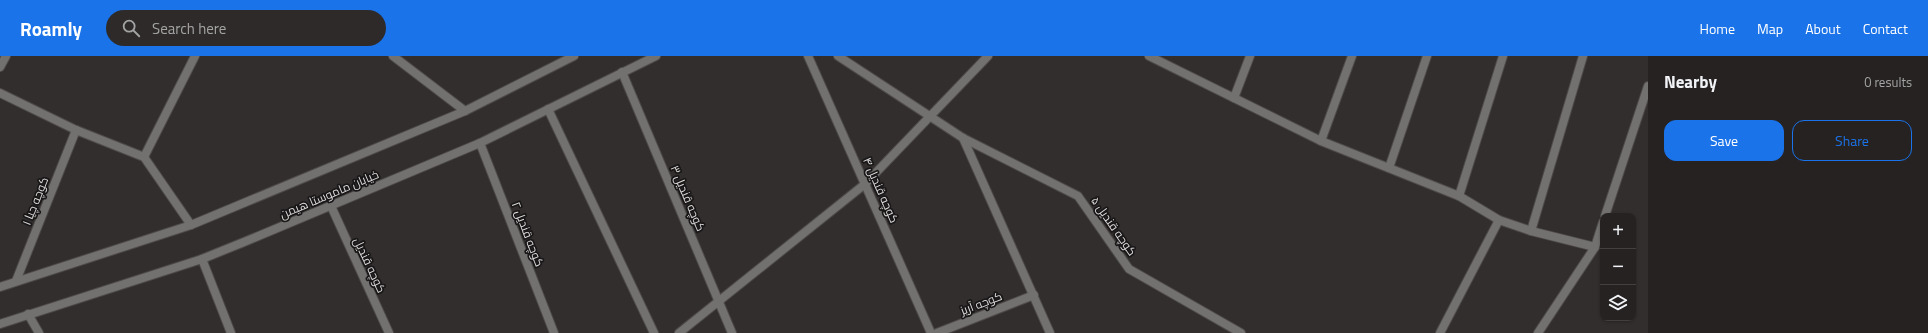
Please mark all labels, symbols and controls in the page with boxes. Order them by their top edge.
search box [106,10,386,46]
text: Roamly [20,14,82,43]
icon: search [120,17,142,39]
text: Search here [152,17,226,40]
text: Home [1700,18,1735,39]
text: Map [1757,18,1783,39]
text: About [1805,18,1841,39]
text: Contact [1863,18,1908,39]
text: Nearby [1664,69,1717,95]
text: 0 results [1864,72,1912,92]
button: Save [1664,120,1784,161]
button: Share [1792,120,1912,161]
street label: کوچه قندیل ۴ [858,154,904,226]
street label: کوچه قندیل ۳ [666,162,710,234]
street label: خیابان ماموستا هیمن [276,165,382,223]
street label: کوچه چیا ۱ [17,174,53,228]
street label: کوچه قندیل ۵ [1087,192,1141,260]
street label: کوچه قندیل ۲ [507,199,549,269]
map controls [1600,213,1636,321]
button: + [1600,213,1636,249]
street label: کوچه قندیل [349,234,391,296]
button: − [1600,249,1636,285]
button: layers [1600,285,1636,321]
street label: کوچه آریز [956,286,1005,320]

